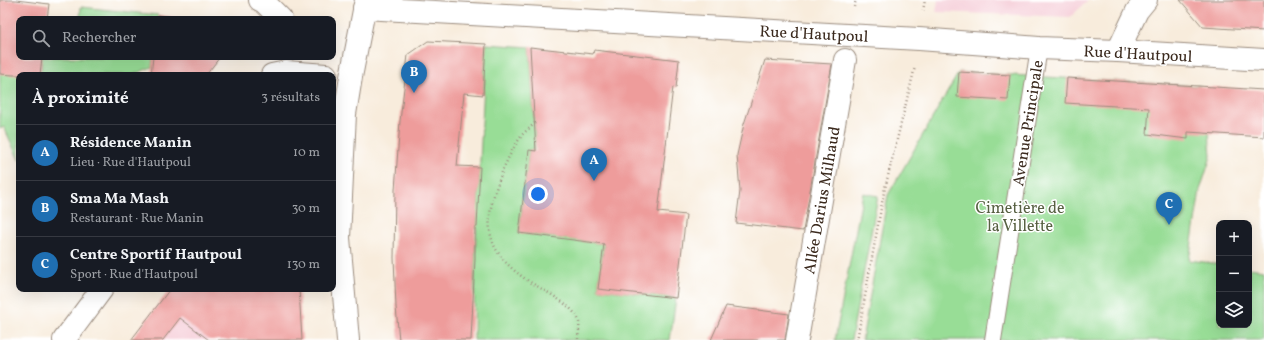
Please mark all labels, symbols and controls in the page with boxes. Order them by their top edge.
search box [16,16,336,60]
street label: Rue d'Hautpoul [759,21,869,49]
icon: search [30,27,52,49]
text: Rechercher [62,28,136,49]
street label: Rue d'Hautpoul [1083,41,1193,69]
street label: Avenue Principale [1008,59,1050,188]
pin: B [401,60,427,93]
text: À proximité [32,87,129,110]
text: 3 résultats [261,89,320,107]
street label: Allée Darius Milhaud [799,125,847,276]
text: Résidence Manin [70,133,192,154]
text: A [40,144,50,162]
text: 10 m [293,144,320,162]
pin: A [581,148,607,181]
text: Lieu · Rue d'Hautpoul [70,154,191,172]
your location [528,184,548,204]
text: Sma Ma Mash [70,189,169,210]
pin: C [1156,192,1182,225]
park label: Cimetière de la Villette [975,198,1065,238]
text: B [41,200,49,218]
text: 30 m [292,200,320,218]
text: Restaurant · Rue Manin [70,210,204,228]
map controls [1216,220,1252,328]
button: + [1216,220,1252,256]
text: Centre Sportif Hautpoul [70,245,242,266]
text: C [41,256,49,274]
text: 130 m [287,256,320,274]
button: − [1216,256,1252,292]
text: Sport · Rue d'Hautpoul [70,266,198,284]
button: layers [1216,292,1252,328]

